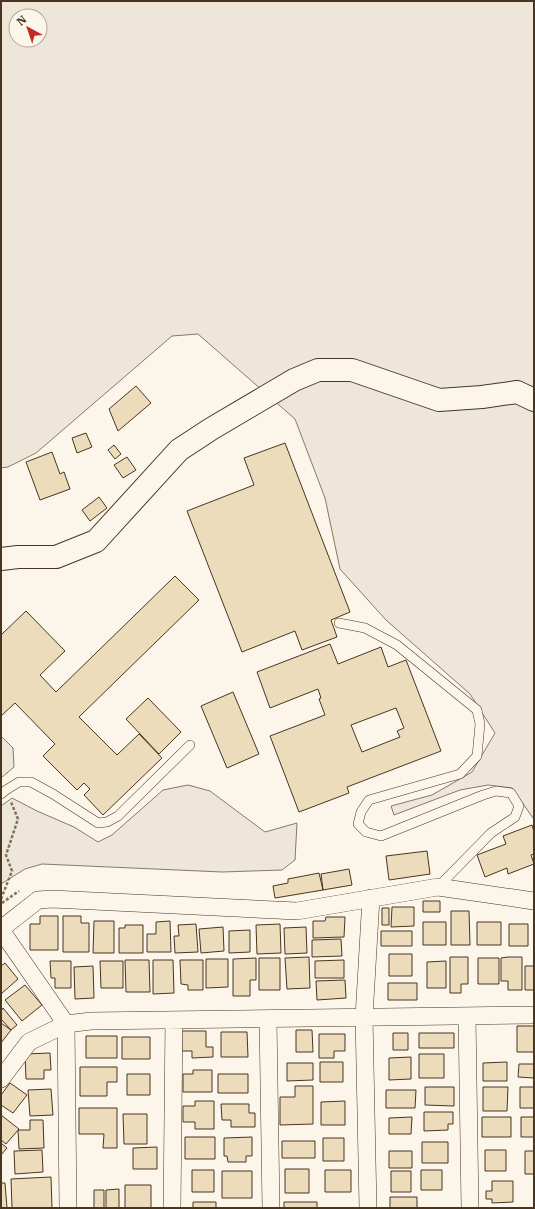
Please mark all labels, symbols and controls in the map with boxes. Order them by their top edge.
north arrow [8,8,48,48]
text: N [14,12,30,28]

